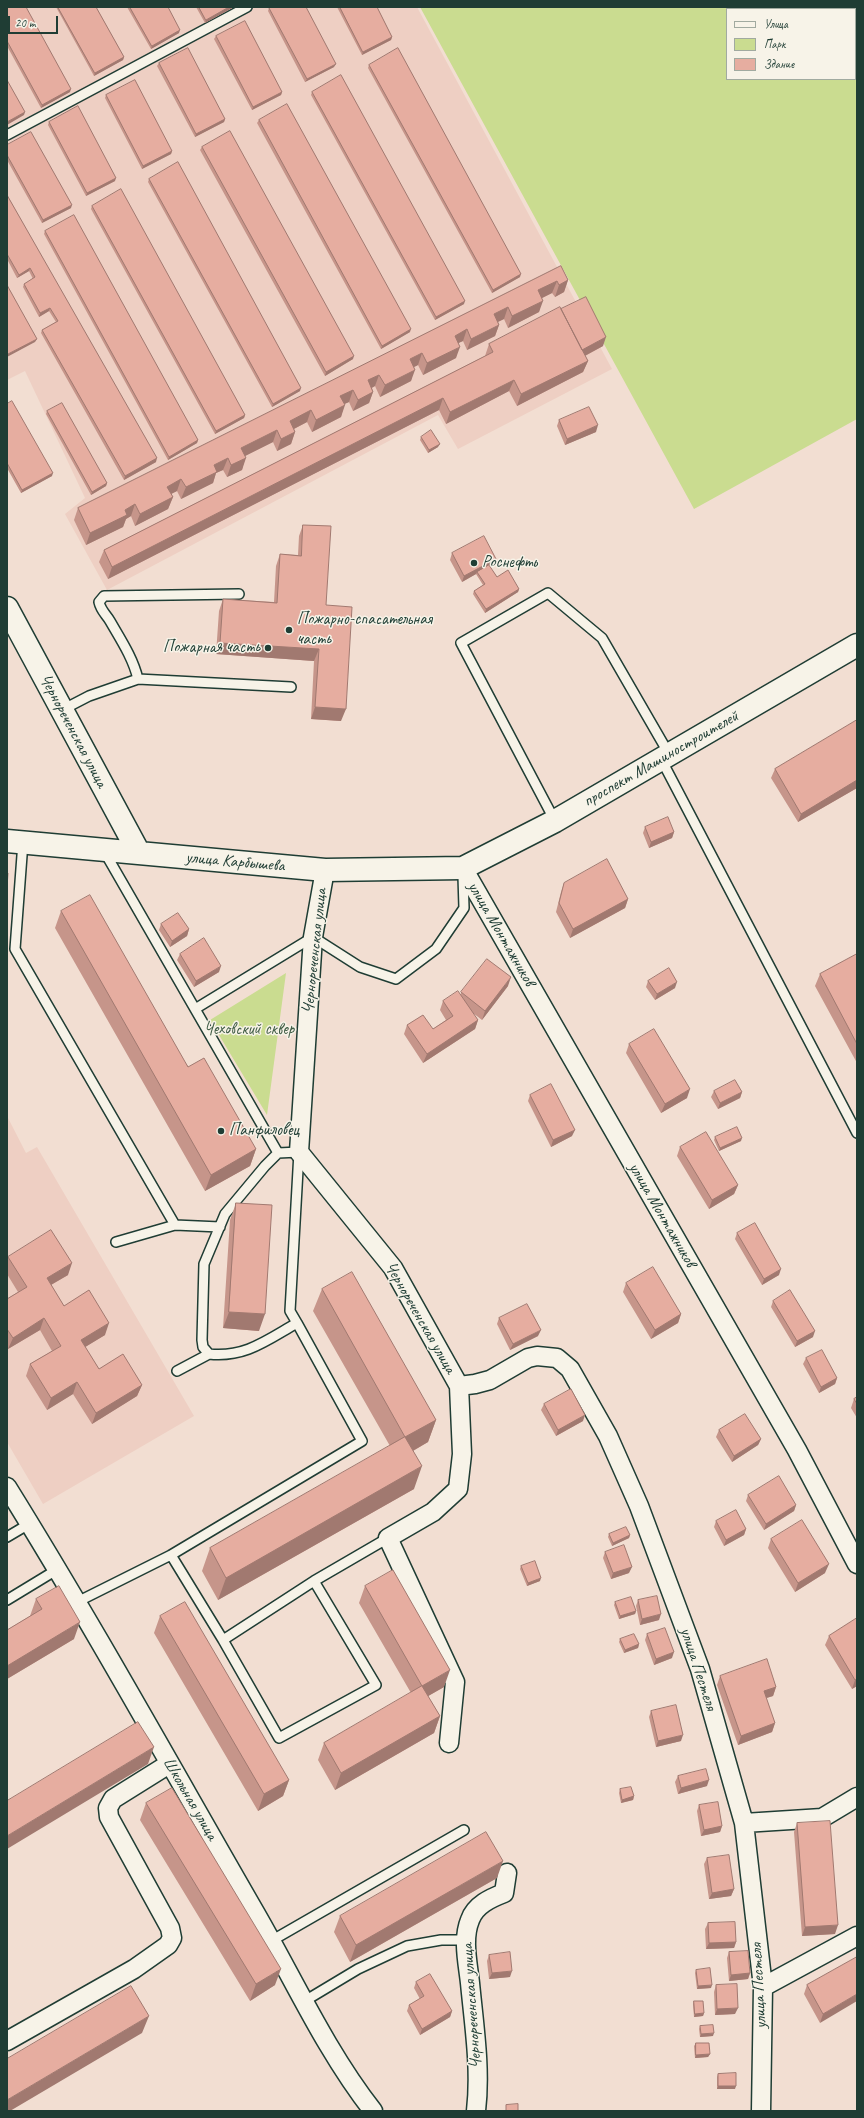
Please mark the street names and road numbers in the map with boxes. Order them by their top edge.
street label: Чернореченская улица [35,671,111,791]
street label: проспект Машиностроителей [580,706,742,812]
street label: улица Карбышева [185,848,285,876]
street label: улица Монтажников [463,878,539,990]
street label: Чернореченская улица [298,887,332,1015]
street label: улица Монтажников [624,1159,700,1271]
street label: Чернореченская улица [380,1259,460,1377]
street label: улица Пестеля [675,1625,721,1713]
street label: Школьная улица [158,1754,222,1844]
street label: Чернореченская улица [457,1943,487,2069]
street label: улица Пестеля [747,1943,771,2029]

